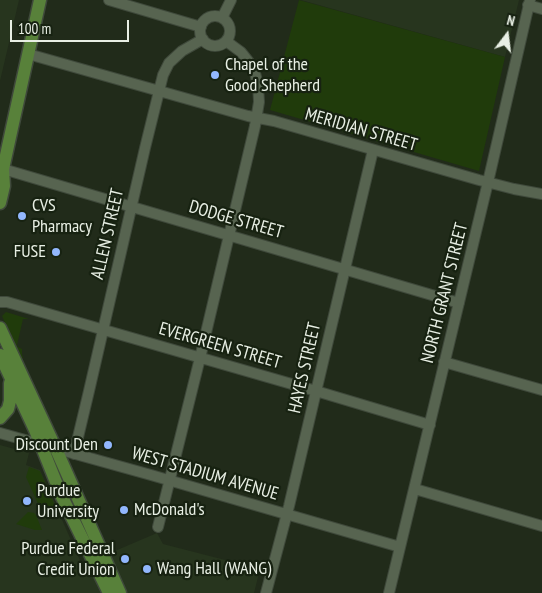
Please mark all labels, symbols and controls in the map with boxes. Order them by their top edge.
scale bar [12,10,131,42]
north arrow [482,10,532,60]
text: N [505,11,517,30]
text: 100 m [18,19,51,38]
place label: Chapel of the Good Shepherd [225,54,320,96]
marker: Chapel of the Good Shepherd [209,69,221,81]
street label: MERIDIAN STREET [302,104,420,156]
street label: ALLEN STREET [87,186,129,282]
place label: CVS Pharmacy [32,195,92,238]
street label: DODGE STREET [186,196,286,244]
marker: CVS Pharmacy [16,210,28,222]
street label: NORTH GRANT STREET [417,221,473,365]
place label: FUSE [14,241,46,263]
marker: FUSE [50,246,62,258]
street label: EVERGREEN STREET [156,318,284,374]
street label: HAYES STREET [284,321,326,415]
place label: Discount Den [15,434,98,456]
marker: Discount Den [102,439,114,451]
street label: WEST STADIUM AVENUE [129,443,281,505]
place label: Purdue University [37,480,99,522]
marker: Purdue University [21,495,33,507]
place label: McDonald's [134,499,205,521]
marker: McDonald's [118,504,130,516]
place label: Purdue Federal Credit Union [21,538,115,580]
marker: Purdue Federal Credit Union [119,553,131,565]
place label: Wang Hall (WANG) [157,558,271,580]
marker: Wang Hall (WANG) [141,563,153,575]

